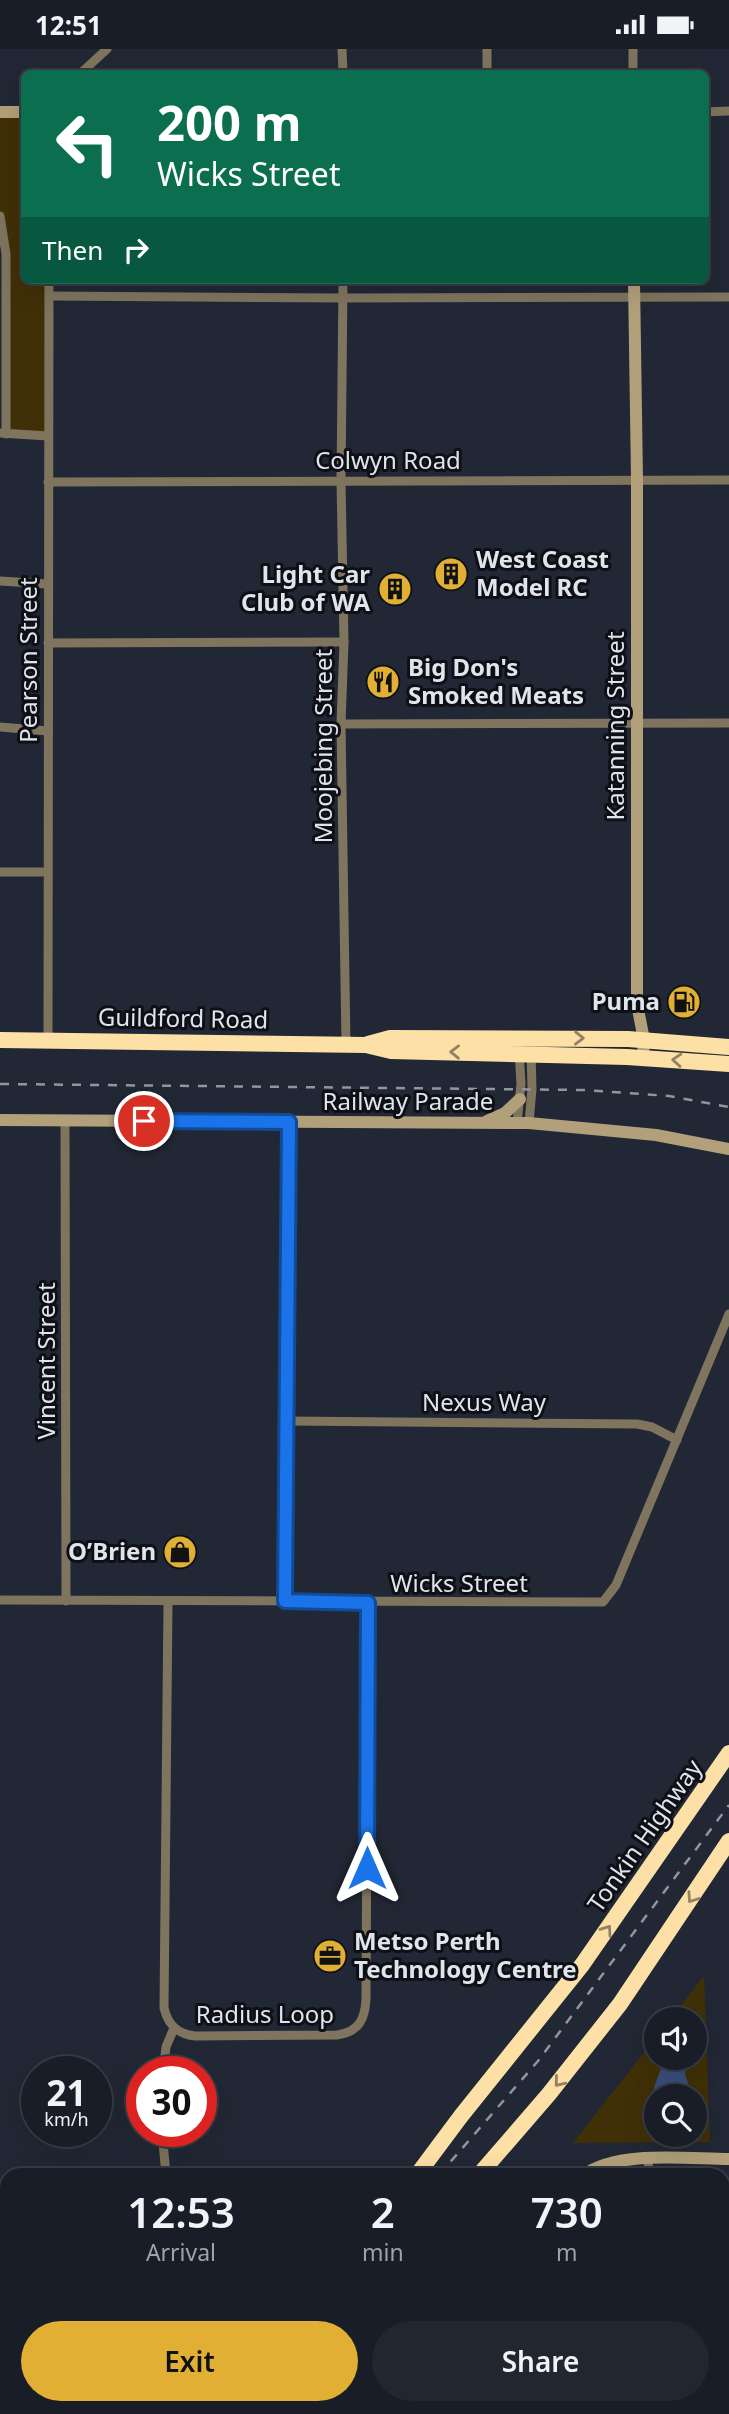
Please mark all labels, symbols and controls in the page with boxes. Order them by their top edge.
text: 12:51 [35,7,102,43]
text: 200 m [157,89,302,155]
icon: left [42,98,133,189]
text: Wicks Street [157,152,340,195]
icon: right [117,231,155,269]
text: Then [42,232,103,268]
street label: Colwyn Road [315,443,461,476]
place label: West Coast Model RC [476,542,609,603]
building icon: West Coast Model RC [432,555,470,593]
place label: Light Car Club of WA [241,557,370,618]
building icon: Light Car Club of WA [376,570,414,608]
street label: Pearson Street [11,577,44,743]
street label: Katanning Street [598,631,631,821]
street label: Moojebing Street [306,649,339,843]
place label: Big Don's Smoked Meats [408,650,584,711]
restaurant icon: Big Don's Smoked Meats [364,663,402,701]
fuel station icon: Puma [665,983,703,1021]
place label: Puma [592,984,660,1017]
street label: Guildford Road [98,1000,268,1035]
one-way arrow [575,1030,585,1046]
one-way arrow [449,1044,460,1060]
one-way arrow [671,1053,682,1068]
street label: Railway Parade [323,1084,493,1117]
pin [114,1091,174,1151]
icon: arrive [125,1102,163,1140]
street label: Vincent Street [29,1282,62,1440]
street label: Nexus Way [422,1385,547,1418]
shop icon: O’Brien [161,1533,199,1571]
place label: O’Brien [68,1534,156,1567]
street label: Wicks Street [390,1566,528,1599]
street label: Tonkin Highway [579,1752,709,1918]
position arrow [330,1831,404,1905]
one-way arrow [688,1890,700,1903]
place label: Metso Perth Technology Centre [354,1924,577,1985]
one-way arrow [599,1925,612,1938]
office icon: Metso Perth Technology Centre [311,1937,349,1975]
street label: Radius Loop [196,1997,334,2030]
map controls [644,2007,707,2147]
button: sound [644,2007,707,2070]
speed limit sign: 30 [126,2056,217,2147]
text: 21 [46,2069,87,2116]
one-way arrow [554,2075,567,2087]
button: search [644,2084,707,2147]
text: km/h [44,2107,89,2131]
text: 12:53 [127,2183,235,2240]
text: 2 [371,2183,395,2240]
text: 730 [531,2183,603,2240]
text: Arrival [146,2236,216,2268]
text: min [362,2236,404,2268]
text: m [556,2236,578,2268]
button: Exit [21,2321,358,2401]
button: Share [372,2321,709,2401]

